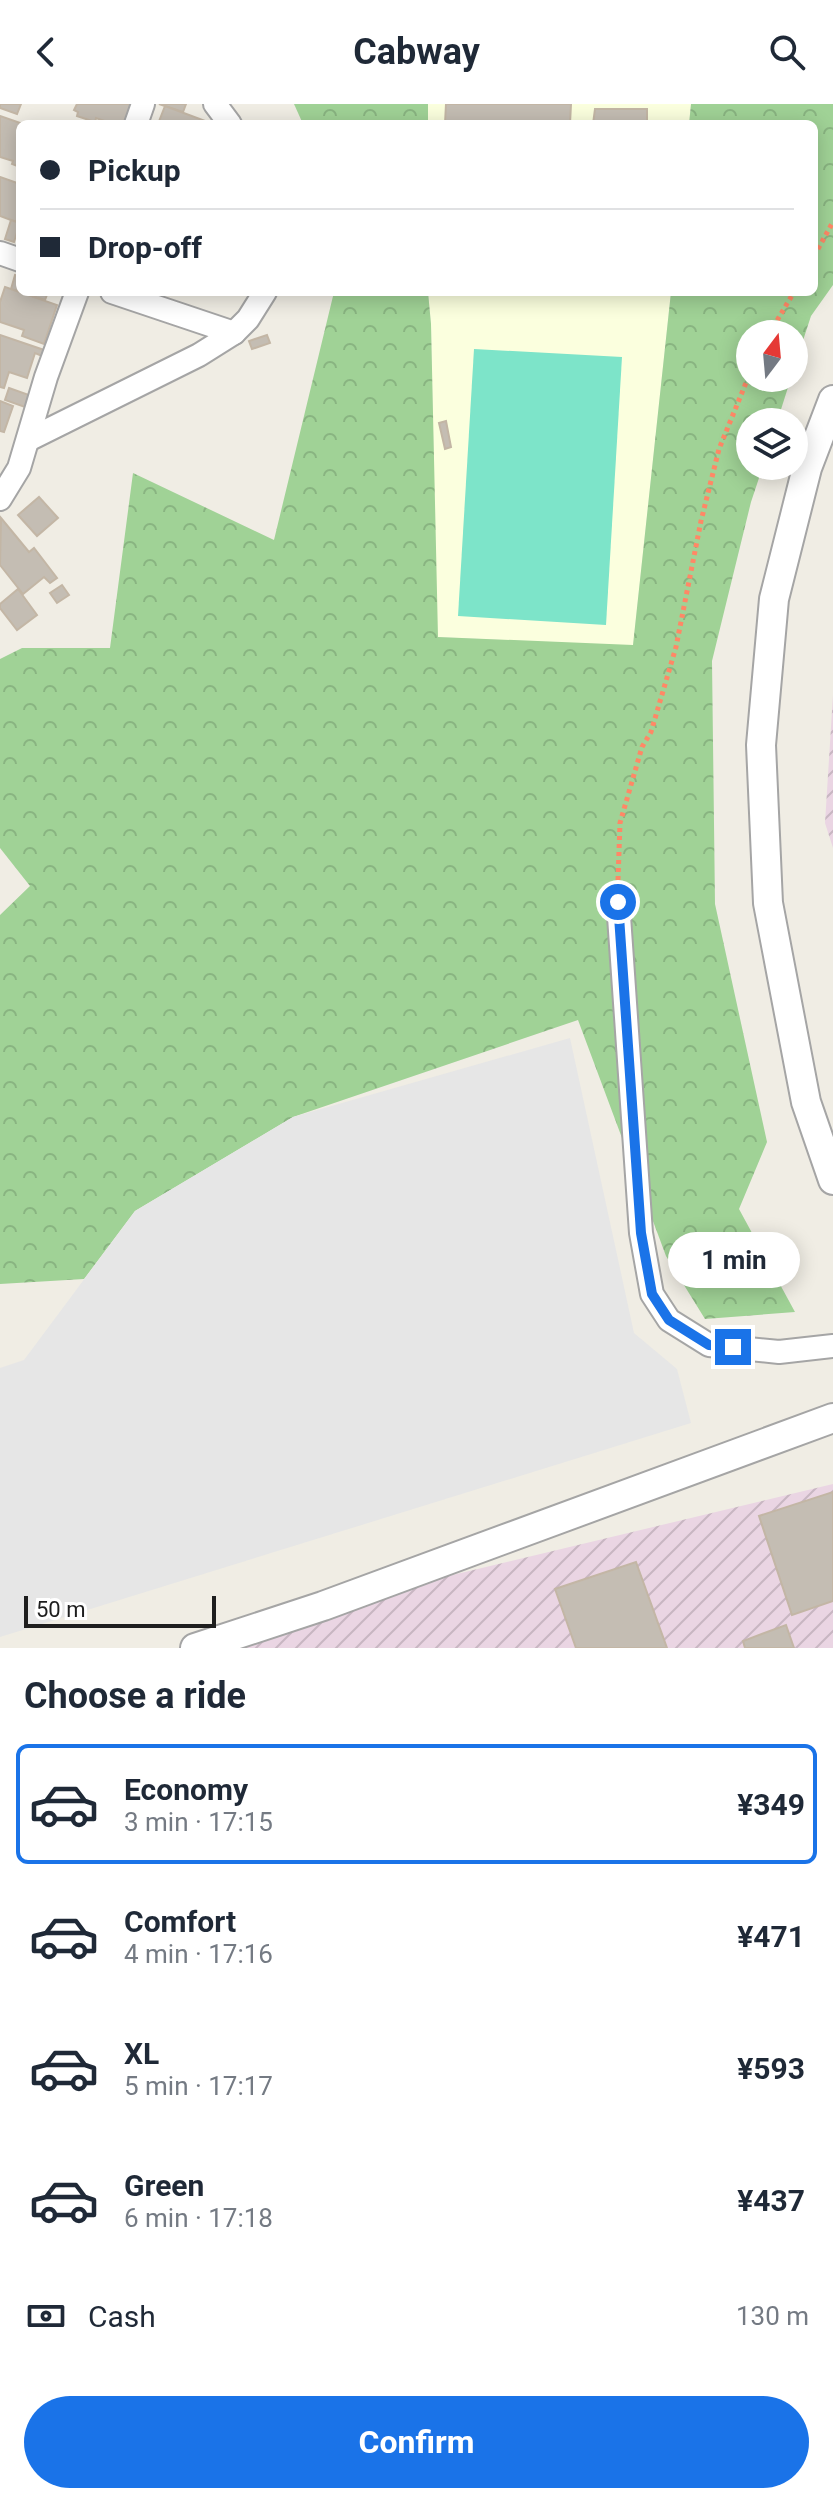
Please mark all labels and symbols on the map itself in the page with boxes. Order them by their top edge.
north arrow [736,320,808,392]
route start [600,884,636,920]
callout: 1 min [667,1231,799,1287]
route end [715,1329,751,1365]
scale bar [24,1592,216,1628]

